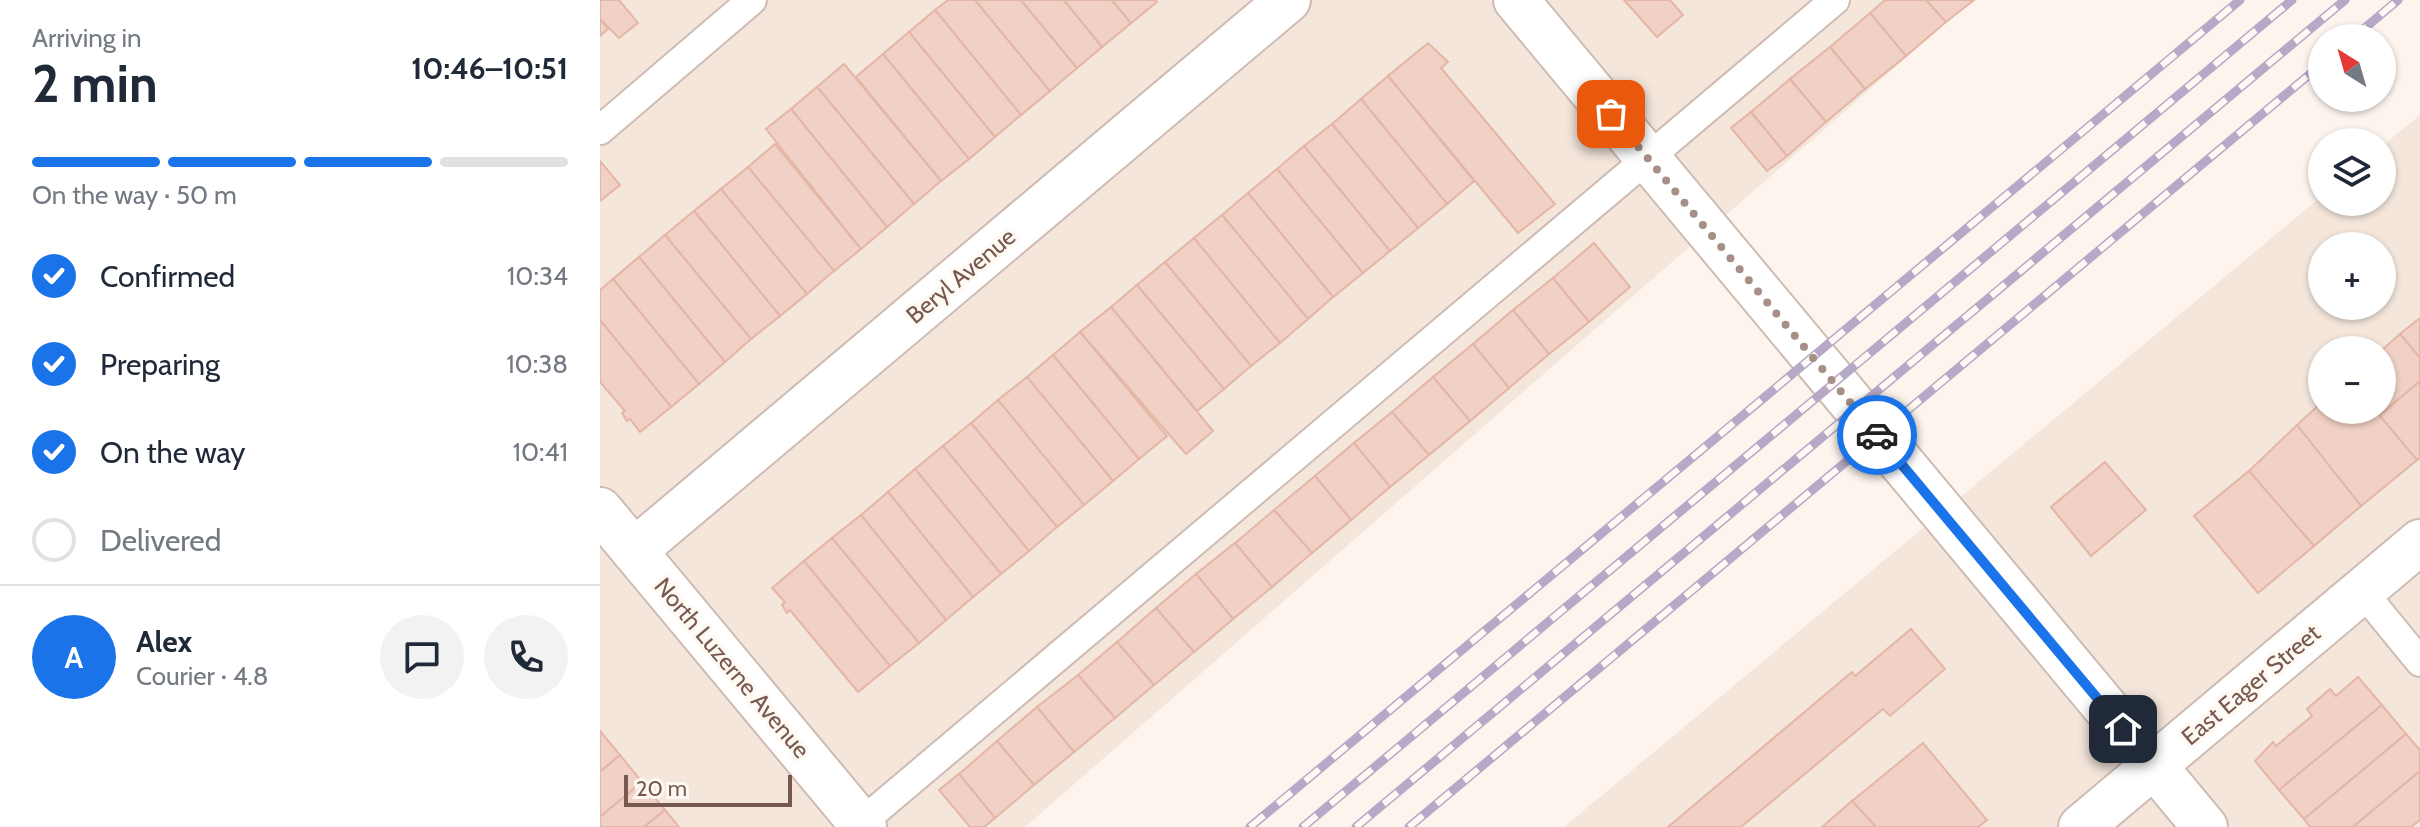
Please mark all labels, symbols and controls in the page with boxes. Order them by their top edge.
text: Arriving in [32,22,142,54]
north arrow [2308,24,2396,112]
map controls [2308,24,2396,424]
text: 10:46–10:51 [411,50,568,87]
text: 2 min [32,52,158,115]
pin [1577,80,1645,148]
icon: bag [1589,92,1633,136]
button: layers [2308,128,2396,216]
text: On the way · 50 m [32,179,237,211]
street label: Beryl Avenue [900,222,1021,330]
button: + [2308,232,2396,320]
icon: check [32,254,76,298]
text: Confirmed [100,258,235,295]
text: 10:34 [507,260,568,292]
button: − [2308,336,2396,424]
icon: check [32,342,76,386]
text: Preparing [100,346,220,383]
text: 10:38 [506,348,568,380]
courier [1837,395,1917,475]
icon: car [1855,413,1899,457]
icon: check [32,430,76,474]
text: On the way [100,434,245,471]
text: 10:41 [512,436,568,468]
text: Delivered [100,522,221,559]
street label: North Luzerne Avenue [649,572,816,764]
button: chat [380,615,464,699]
button: phone [484,615,568,699]
street label: East Eager Street [2175,618,2326,751]
text: Alex [136,623,192,660]
text: A [65,639,83,676]
text: Courier · 4.8 [136,660,269,692]
pin [2089,695,2157,763]
icon: home [2101,707,2145,751]
scale bar [624,771,792,807]
text: 20 m [636,775,687,802]

